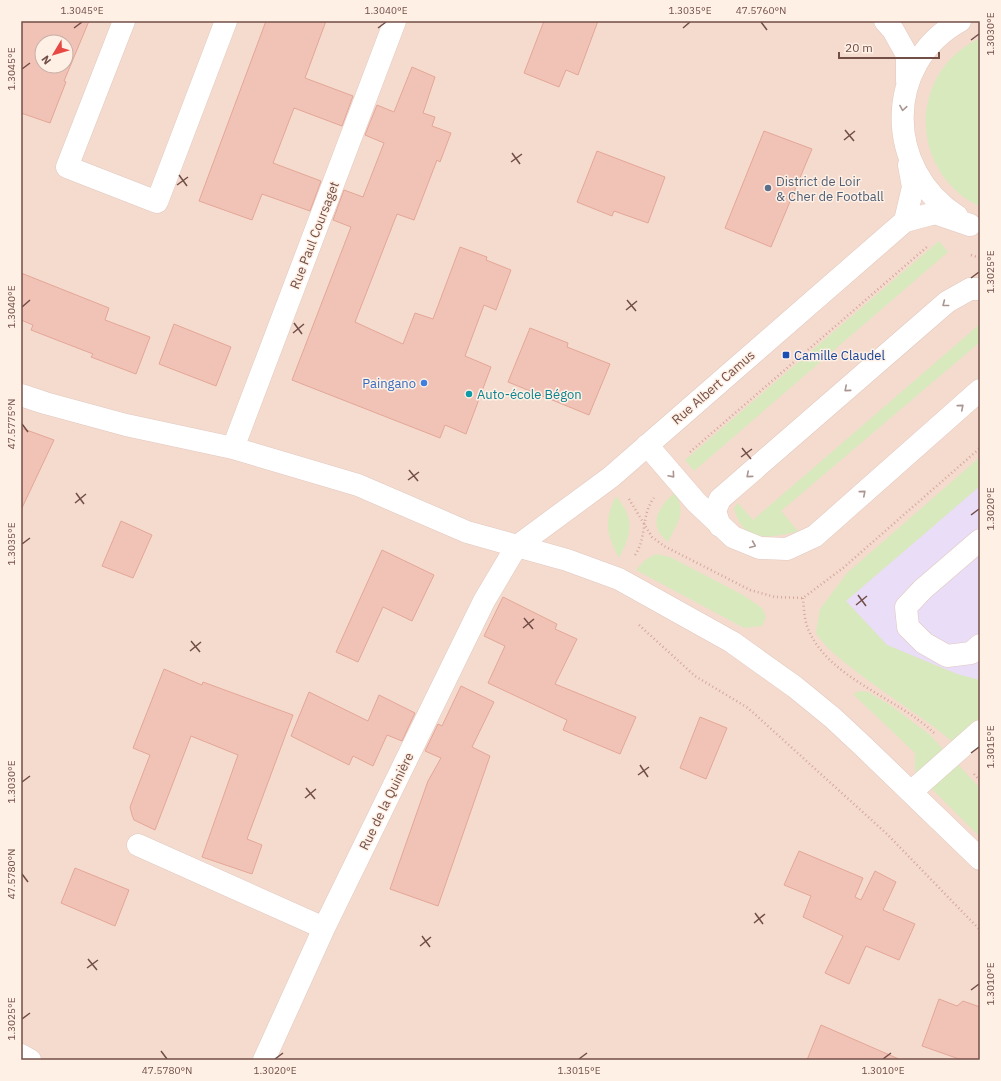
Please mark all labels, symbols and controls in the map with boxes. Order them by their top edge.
text: 1.3045°E [60,4,104,17]
text: 1.3040°E [364,4,408,17]
text: 1.3035°E [668,4,712,17]
text: 47.5760°N [736,4,786,17]
text: 1.3030°E [984,12,997,56]
north arrow [34,34,74,74]
scale bar [839,34,939,60]
text: 20 m [845,40,873,55]
text: 1.3045°E [5,47,18,91]
text: N [38,53,54,68]
one-way arrow [899,105,908,112]
place label: District de Loir & Cher de Football [776,173,884,205]
street label: Rue Paul Coursaget [286,179,343,291]
marker: District de Loir & Cher de Football [763,183,773,193]
text: 1.3025°E [984,250,997,294]
text: 1.3040°E [5,285,18,329]
one-way arrow [943,300,950,307]
street label: Rue Albert Camus [668,347,759,428]
place label: Camille Claudel [794,347,885,364]
marker: Camille Claudel [781,350,791,360]
place label: Paingano [362,375,416,392]
marker: Paingano [419,378,429,388]
one-way arrow [844,385,852,392]
place label: Auto-école Bégon [477,386,582,403]
marker: Auto-école Bégon [464,389,474,399]
text: 47.5775°N [5,399,18,449]
one-way arrow [956,404,964,412]
one-way arrow [668,470,675,477]
one-way arrow [746,470,754,477]
text: 1.3020°E [984,487,997,531]
one-way arrow [859,490,866,497]
text: 1.3035°E [5,522,18,566]
one-way arrow [750,541,757,549]
text: 1.3015°E [984,725,997,769]
street label: Rue de la Quinière [355,750,417,853]
text: 1.3030°E [5,760,18,804]
text: 47.5780°N [5,849,18,899]
text: 1.3010°E [984,962,997,1006]
text: 1.3025°E [5,997,18,1041]
text: 47.5780°N [142,1064,192,1077]
text: 1.3020°E [253,1064,297,1077]
text: 1.3015°E [557,1064,601,1077]
text: 1.3010°E [861,1064,905,1077]

